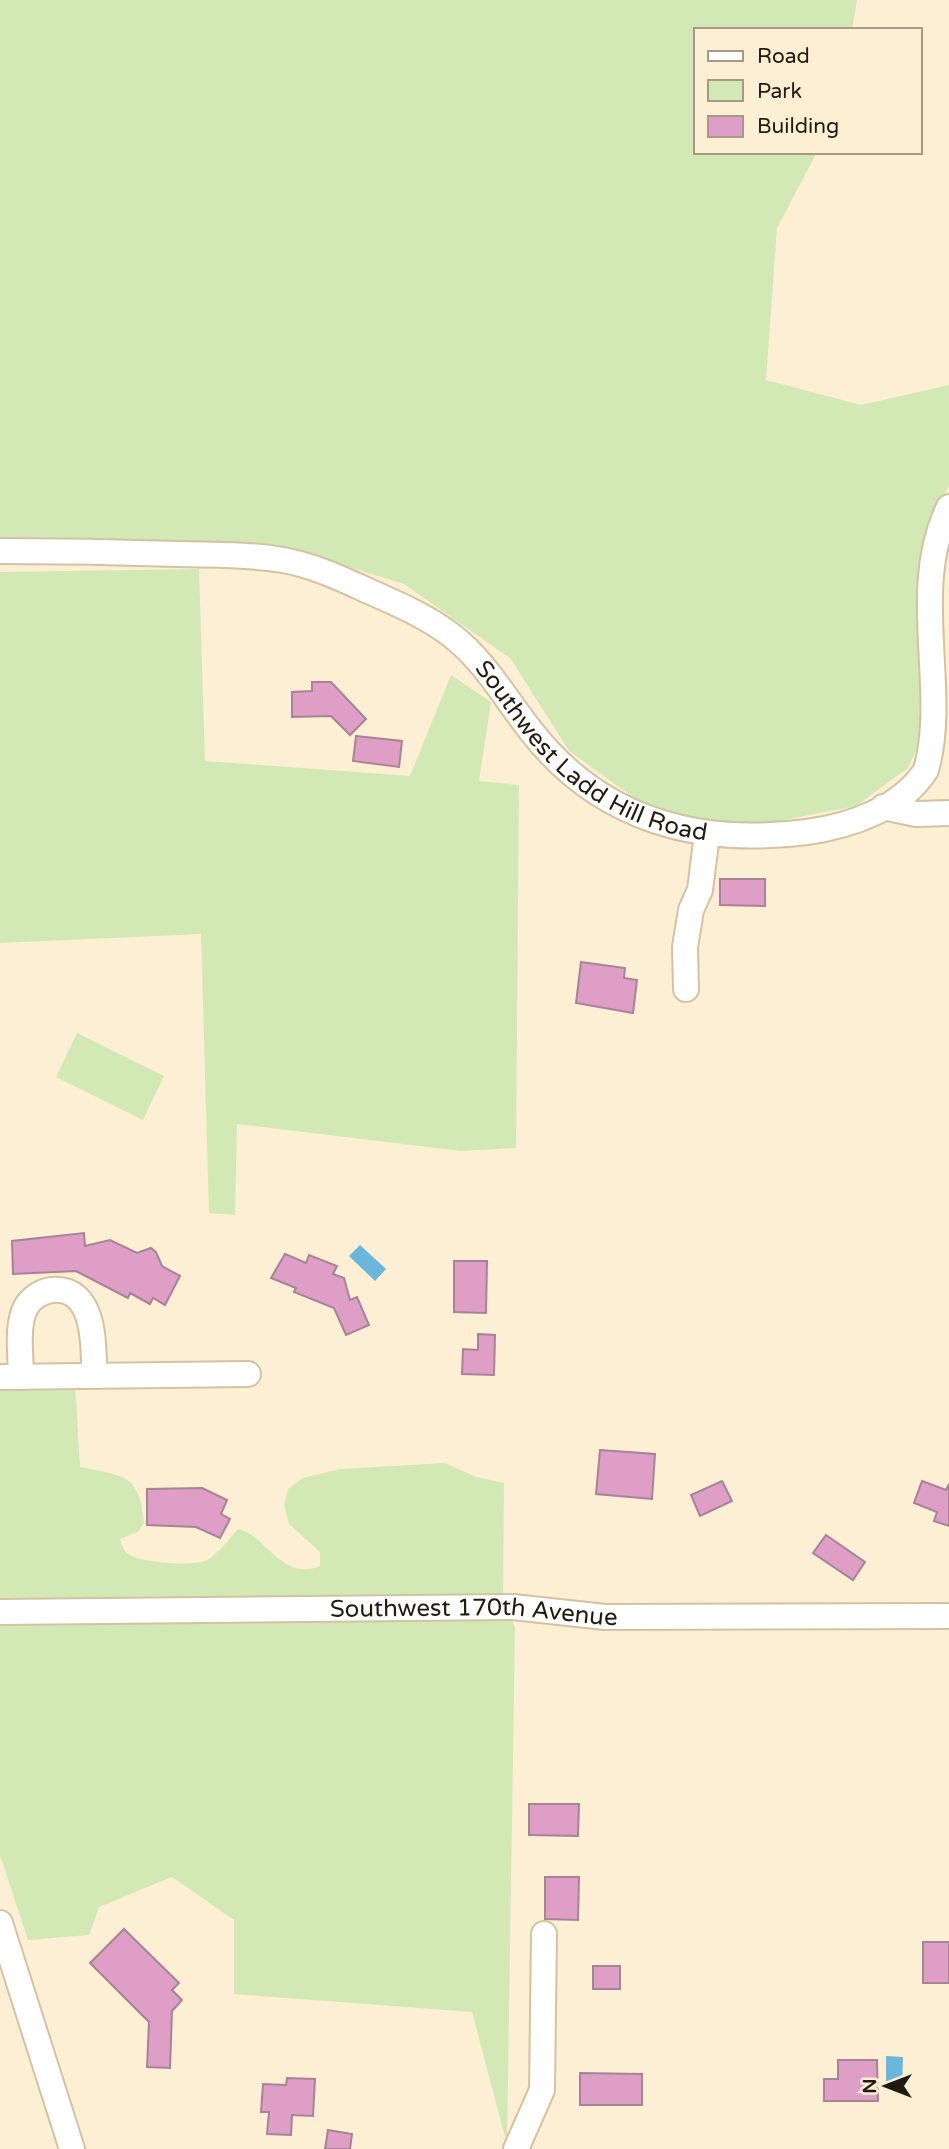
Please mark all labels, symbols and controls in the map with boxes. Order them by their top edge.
legend [694,28,921,154]
text: Road [757,44,810,69]
text: Park [757,79,802,104]
text: Building [757,114,839,139]
street label: Southwest Ladd Hill Road [469,654,710,847]
street label: Southwest 170th Avenue [330,1592,618,1632]
north arrow [851,2051,921,2121]
text: N [859,2078,881,2094]

